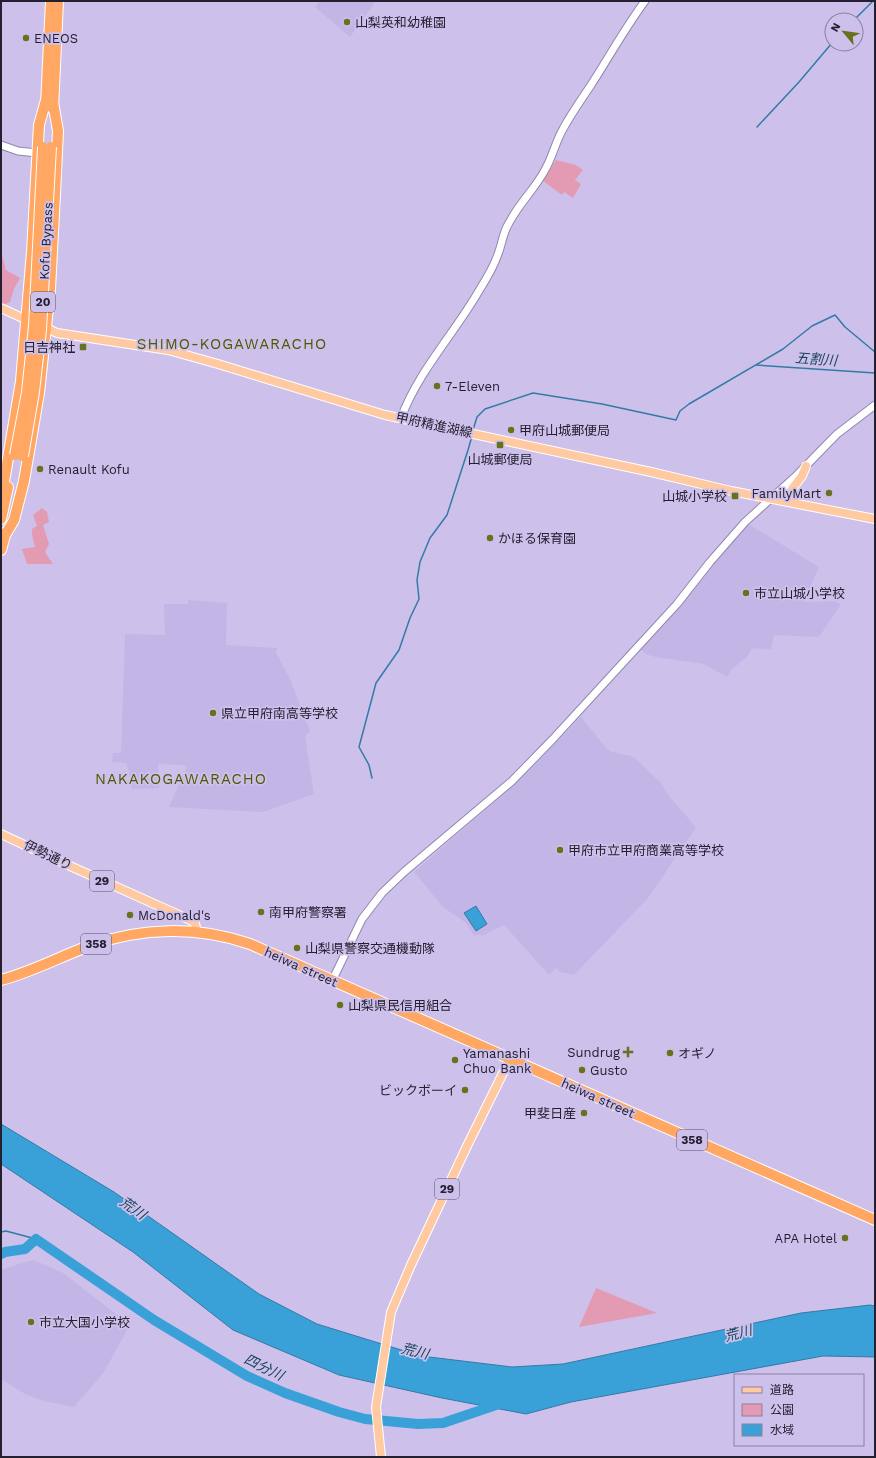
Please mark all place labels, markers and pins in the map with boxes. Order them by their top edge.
place label: 山梨英和幼稚園 [355,15,446,30]
marker: 山梨英和幼稚園 [342,17,352,27]
place label: ENEOS [34,31,78,46]
marker: ENEOS [21,33,31,43]
place label: 日吉神社 [23,340,75,355]
marker: 日吉神社 [78,342,88,352]
place label: 7-Eleven [445,379,500,394]
marker: 7-Eleven [432,381,442,391]
place label: 甲府山城郵便局 [519,423,610,438]
marker: 甲府山城郵便局 [506,425,516,435]
marker: 山城郵便局 [495,440,505,450]
place label: 山城郵便局 [467,452,533,467]
place label: Renault Kofu [48,462,130,477]
marker: Renault Kofu [35,464,45,474]
place label: FamilyMart [751,486,822,501]
marker: FamilyMart [824,488,834,498]
place label: 山城小学校 [662,489,727,504]
marker: 山城小学校 [730,491,740,501]
place label: かほる保育園 [498,531,576,546]
marker: かほる保育園 [485,533,495,543]
place label: 市立山城小学校 [754,586,845,601]
marker: 市立山城小学校 [741,588,751,598]
place label: 県立甲府南高等学校 [221,706,338,721]
marker: 県立甲府南高等学校 [208,708,218,718]
place label: 甲府市立甲府商業高等学校 [568,843,724,858]
marker: 甲府市立甲府商業高等学校 [555,845,565,855]
place label: 南甲府警察署 [269,905,347,920]
marker: 南甲府警察署 [256,907,266,917]
place label: McDonald's [138,908,211,923]
marker: McDonald's [125,910,135,920]
place label: 山梨県警察交通機動隊 [305,941,435,956]
marker: 山梨県警察交通機動隊 [292,943,302,953]
place label: 山梨県民信用組合 [348,998,452,1013]
marker: 山梨県民信用組合 [335,1000,345,1010]
place label: Sundrug [567,1045,620,1060]
place label: Yamanashi Chuo Bank [463,1046,532,1076]
place label: オギノ [678,1046,716,1061]
marker: Sundrug [623,1047,633,1057]
marker: オギノ [665,1048,675,1058]
marker: Yamanashi Chuo Bank [450,1055,460,1065]
place label: Gusto [590,1063,628,1078]
marker: Gusto [577,1065,587,1075]
place label: ビックボーイ [379,1083,457,1098]
marker: ビックボーイ [460,1085,470,1095]
place label: 甲斐日産 [524,1106,576,1121]
marker: 甲斐日産 [579,1108,589,1118]
place label: APA Hotel [775,1231,837,1246]
marker: APA Hotel [840,1233,850,1243]
place label: 市立大国小学校 [39,1315,130,1330]
marker: 市立大国小学校 [26,1317,36,1327]

